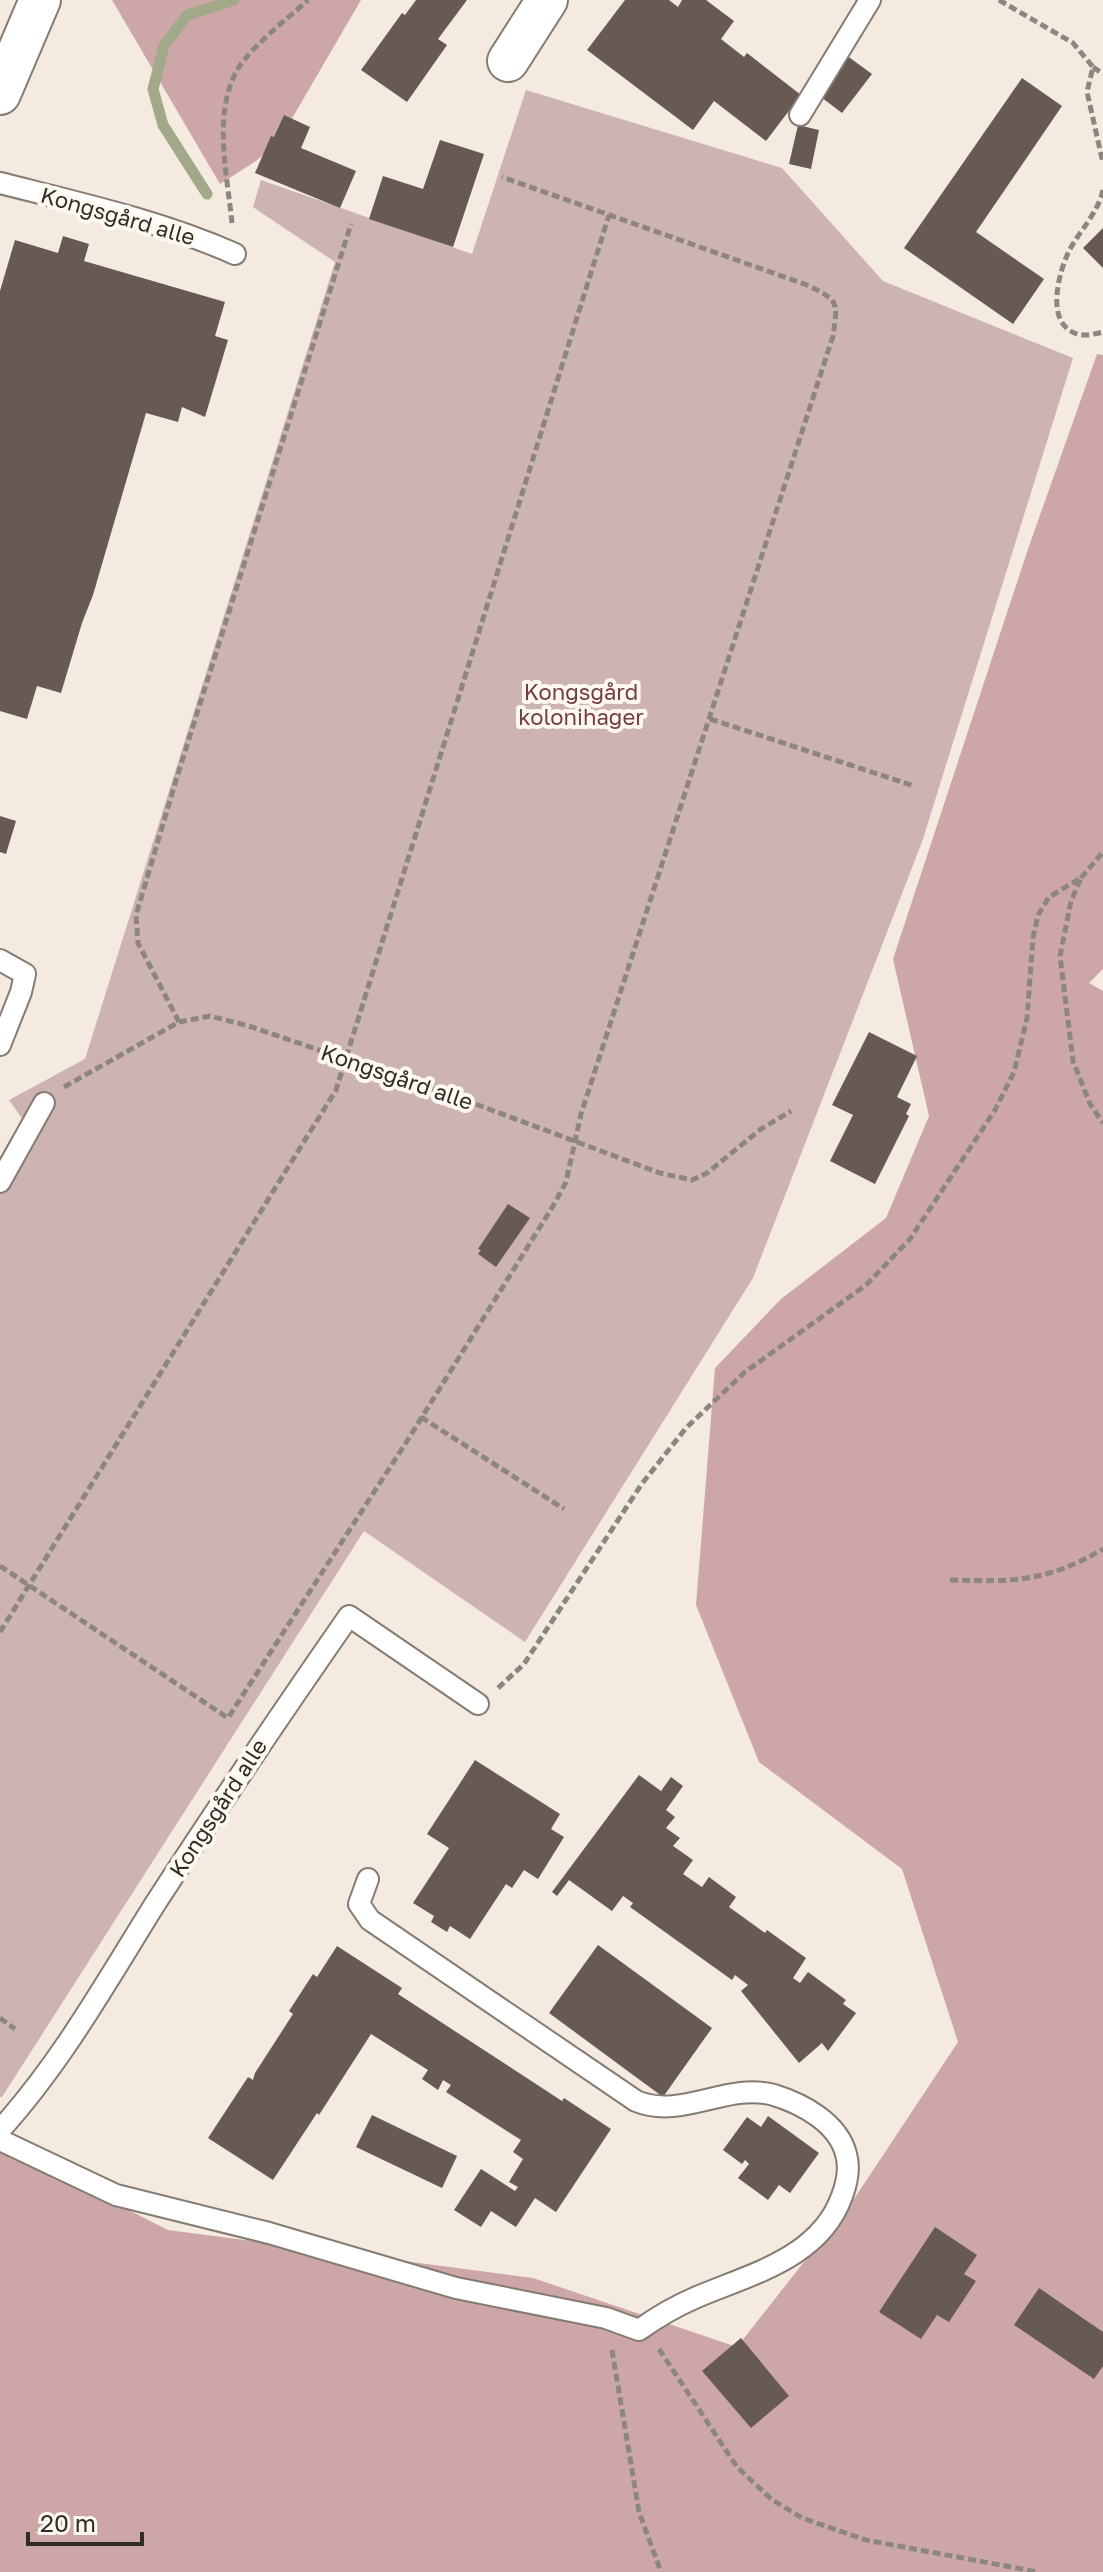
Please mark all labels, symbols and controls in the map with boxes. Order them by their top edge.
street label: Kongsgård alle [38,181,198,250]
park label: Kongsgård kolonihager [518,678,644,730]
street label: Kongsgård alle [318,1038,477,1115]
street label: Kongsgård alle [163,1734,272,1882]
scale bar [28,2496,142,2546]
text: 20 m [40,2508,96,2537]

